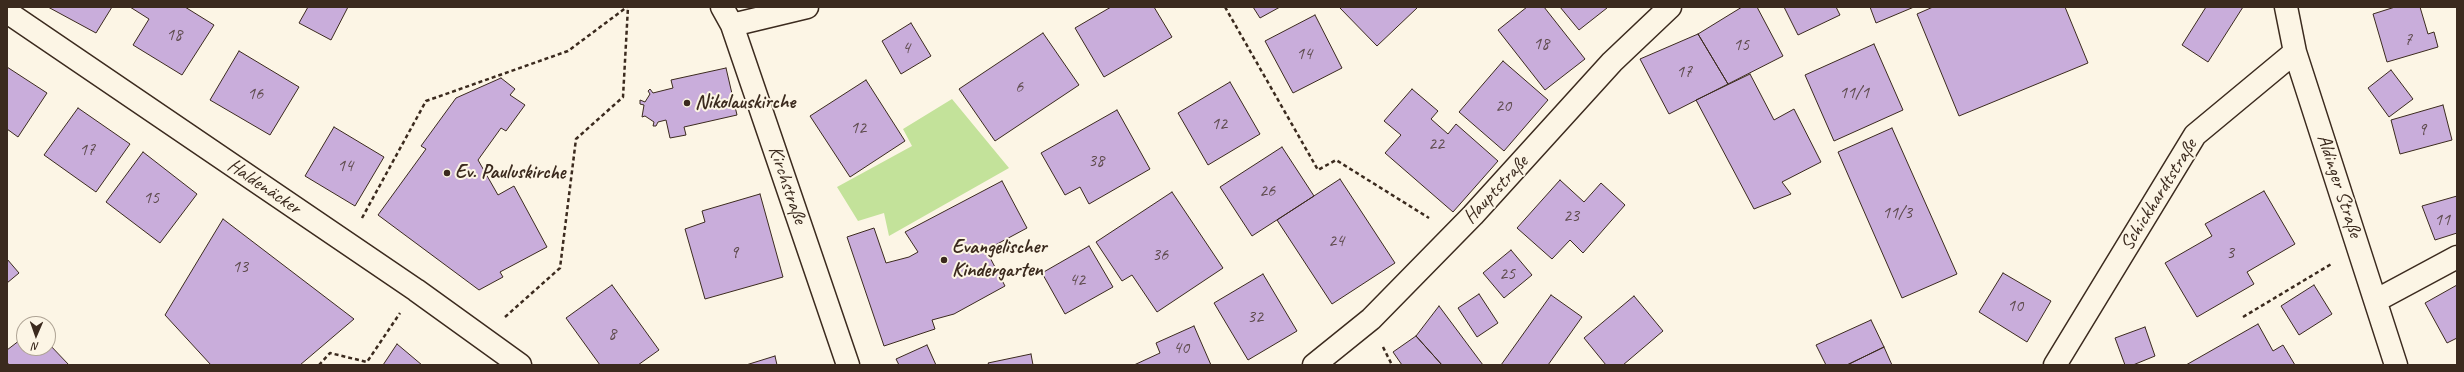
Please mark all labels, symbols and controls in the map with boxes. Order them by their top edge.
house number: 18 [166,24,182,46]
house number: 7 [2404,29,2412,51]
house number: 18 [1533,33,1549,55]
house number: 15 [1733,34,1749,56]
house number: 4 [902,37,910,59]
house number: 14 [1296,43,1312,65]
house number: 17 [1676,61,1692,83]
house number: 6 [1015,76,1023,98]
house number: 11/1 [1839,82,1869,104]
house number: 16 [247,83,263,105]
place label: Nikolauskirche [695,91,795,115]
house number: 20 [1495,95,1511,117]
marker: Nikolauskirche [682,98,692,108]
house number: 12 [1211,113,1227,135]
house number: 12 [850,117,866,139]
house number: 9 [2418,119,2426,141]
street label: Aldinger Straße [2311,132,2367,240]
house number: 22 [1428,133,1444,155]
street label: Schickhardtstraße [2115,135,2203,255]
house number: 17 [79,139,95,161]
street label: Kirchstraße [762,143,812,227]
house number: 38 [1088,150,1104,172]
street label: Hauptstraße [1458,151,1534,229]
street label: Haldenäcker [223,154,305,220]
house number: 14 [337,155,353,177]
place label: Ev. Pauluskirche [455,161,565,185]
marker: Ev. Pauluskirche [442,168,452,178]
house number: 26 [1259,180,1275,202]
house number: 15 [143,187,159,209]
house number: 11/3 [1882,202,1912,224]
house number: 23 [1563,205,1579,227]
house number: 11 [2434,209,2450,231]
house number: 24 [1328,230,1344,252]
place label: Evangelischer Kindergarten [952,236,1046,283]
house number: 9 [730,242,738,264]
house number: 3 [2226,242,2234,264]
house number: 36 [1152,244,1168,266]
marker: Evangelischer Kindergarten [939,255,949,265]
house number: 13 [232,256,248,278]
house number: 25 [1499,263,1515,285]
house number: 42 [1069,269,1085,291]
house number: 10 [2007,295,2023,317]
house number: 32 [1247,306,1263,328]
north arrow [16,316,56,356]
house number: 8 [608,323,616,345]
house number: 40 [1173,337,1189,359]
text: N [32,340,39,354]

